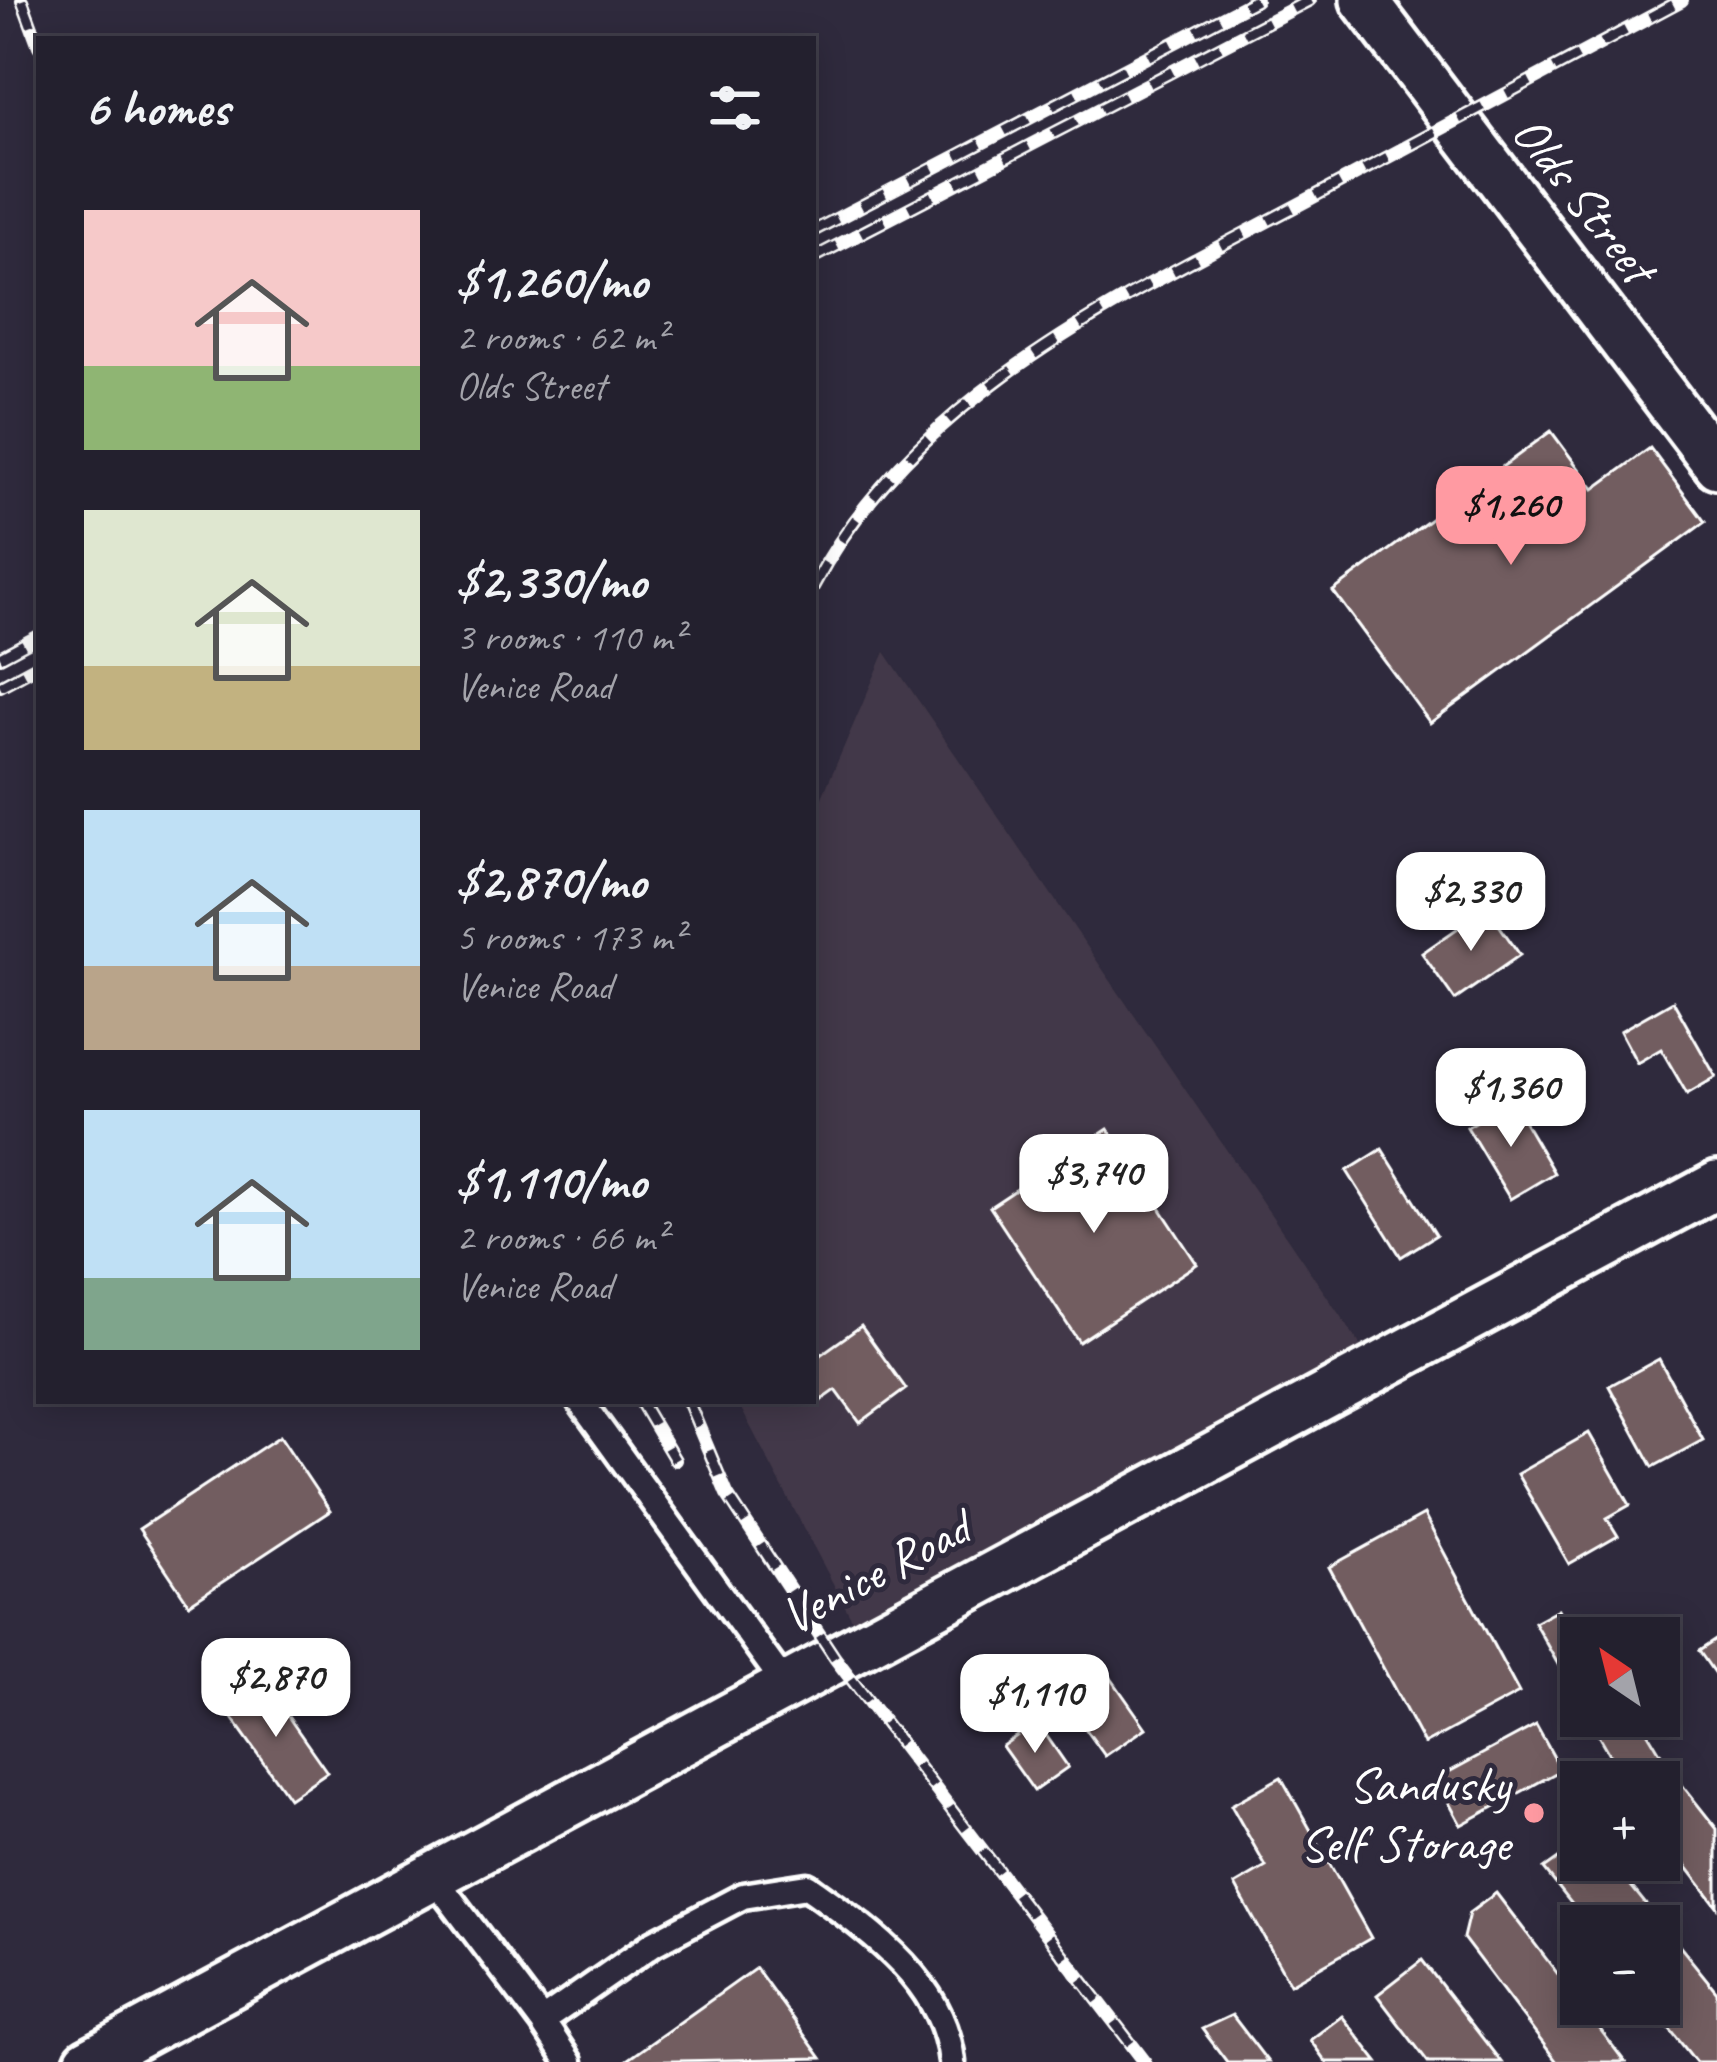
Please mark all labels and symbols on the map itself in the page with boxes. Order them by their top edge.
street label: Olds Street [1499,102,1673,301]
pin: $1,260 [1413,466,1609,568]
pin: $2,330 [1373,852,1569,954]
pin: $1,360 [1413,1048,1609,1150]
pin: $3,740 [996,1134,1192,1236]
street label: Venice Road [770,1492,987,1648]
north arrow [1560,1617,1680,1737]
pin: $2,870 [178,1638,374,1740]
pin: $1,110 [937,1654,1133,1756]
place label: Sandusky Self Storage [1300,1752,1514,1875]
marker: Sandusky Self Storage [1521,1800,1547,1826]

